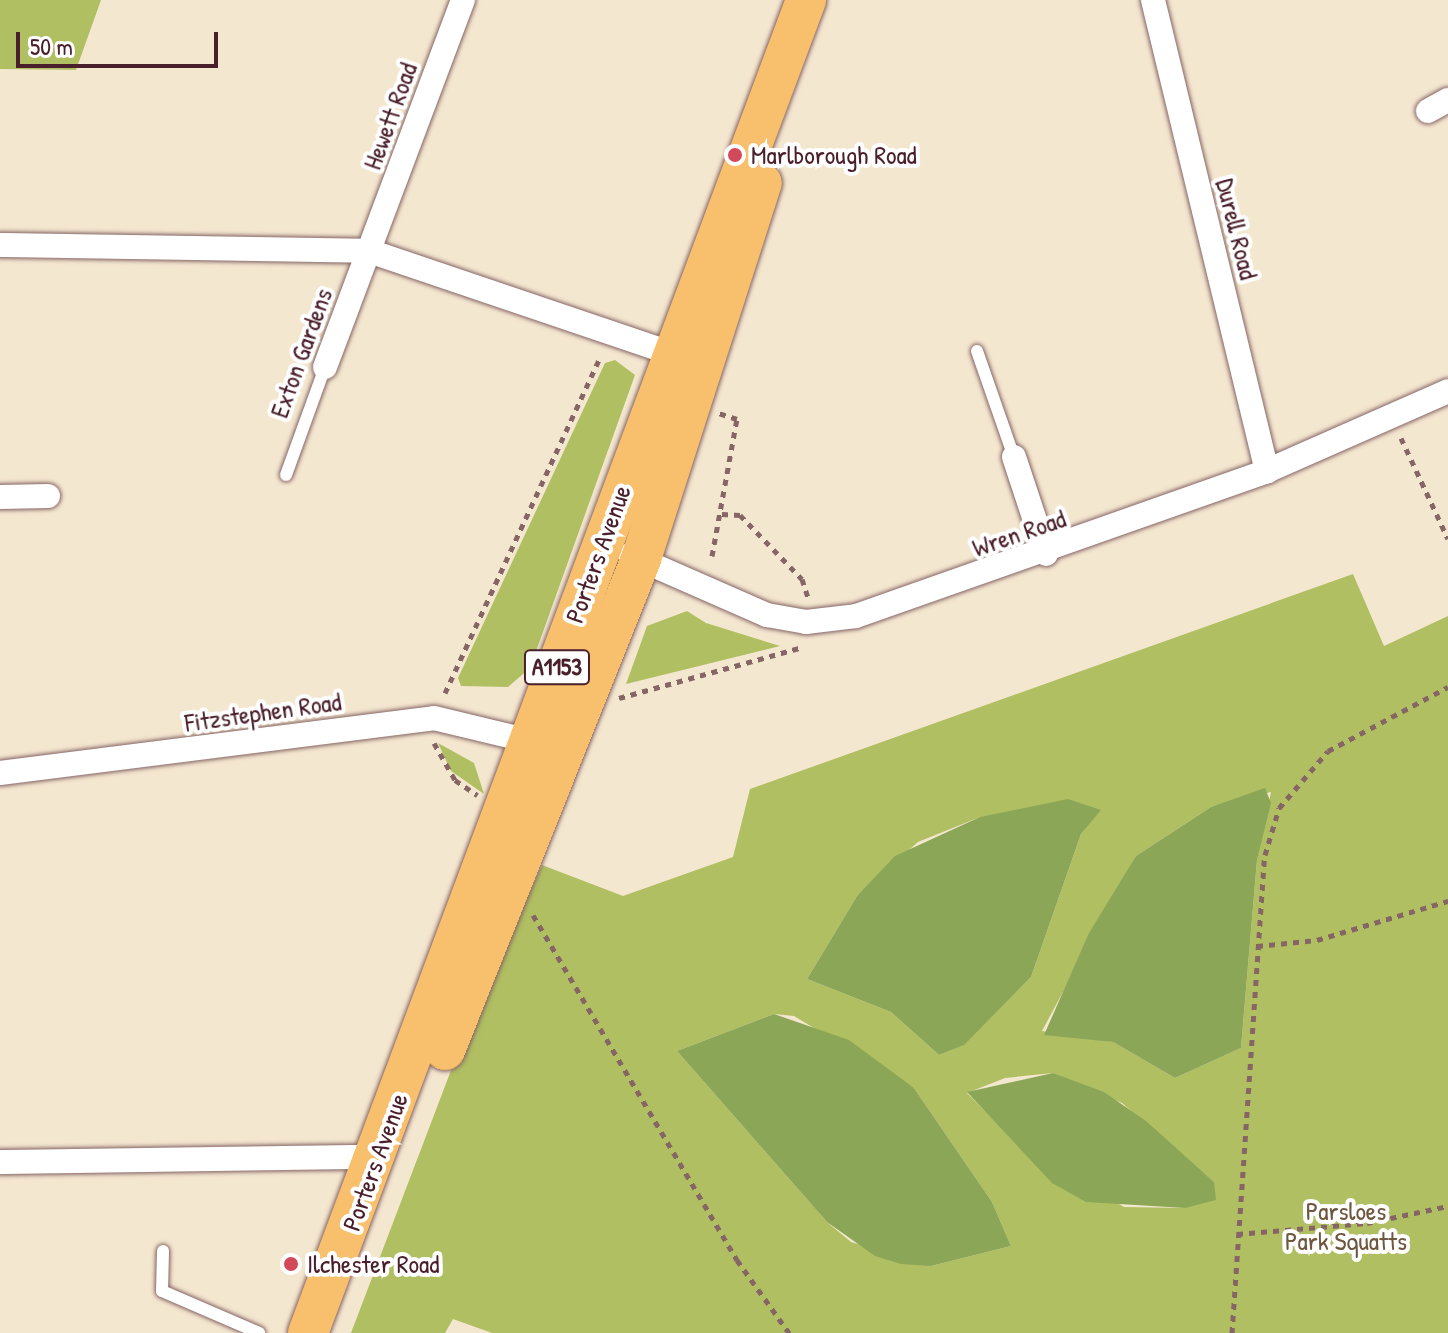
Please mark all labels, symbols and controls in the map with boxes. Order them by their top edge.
scale bar [20,16,222,66]
text: 50 m [30,30,73,62]
street label: Hewett Road [356,58,424,174]
place label: Marlborough Road [751,139,917,171]
marker: Marlborough Road [726,146,744,164]
street label: Durell Road [1209,175,1265,283]
street label: Exton Gardens [263,284,339,422]
street label: Porters Avenue [559,481,637,627]
street label: Wren Road [968,503,1070,563]
road number: A1153 [523,647,591,687]
street label: Fitzstephen Road [183,686,343,738]
street label: Porters Avenue [336,1089,414,1235]
park label: Parsloes Park Squatts [1285,1195,1407,1256]
place label: Ilchester Road [307,1248,439,1280]
marker: Ilchester Road [282,1255,300,1273]

